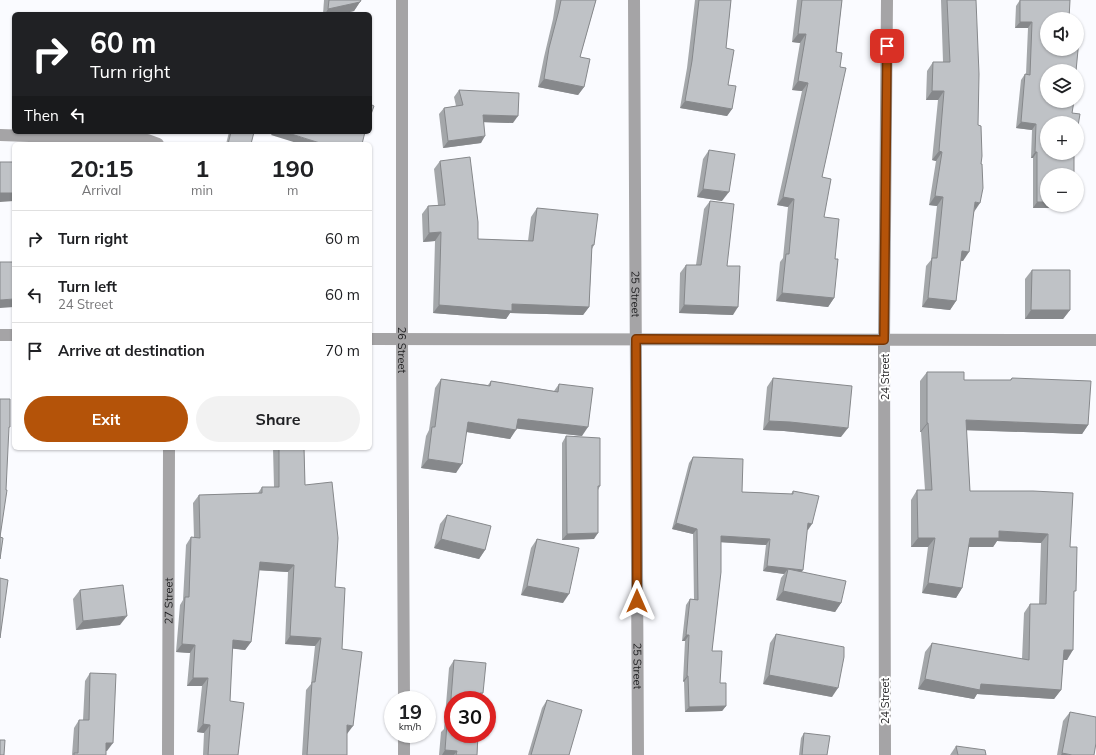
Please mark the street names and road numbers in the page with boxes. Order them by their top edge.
street label: 25 Street [628,271,643,317]
street label: 26 Street [395,327,409,373]
street label: 24 Street [878,354,892,400]
street label: 27 Street [161,578,176,624]
street label: 25 Street [630,643,645,689]
street label: 24 Street [878,678,892,724]

